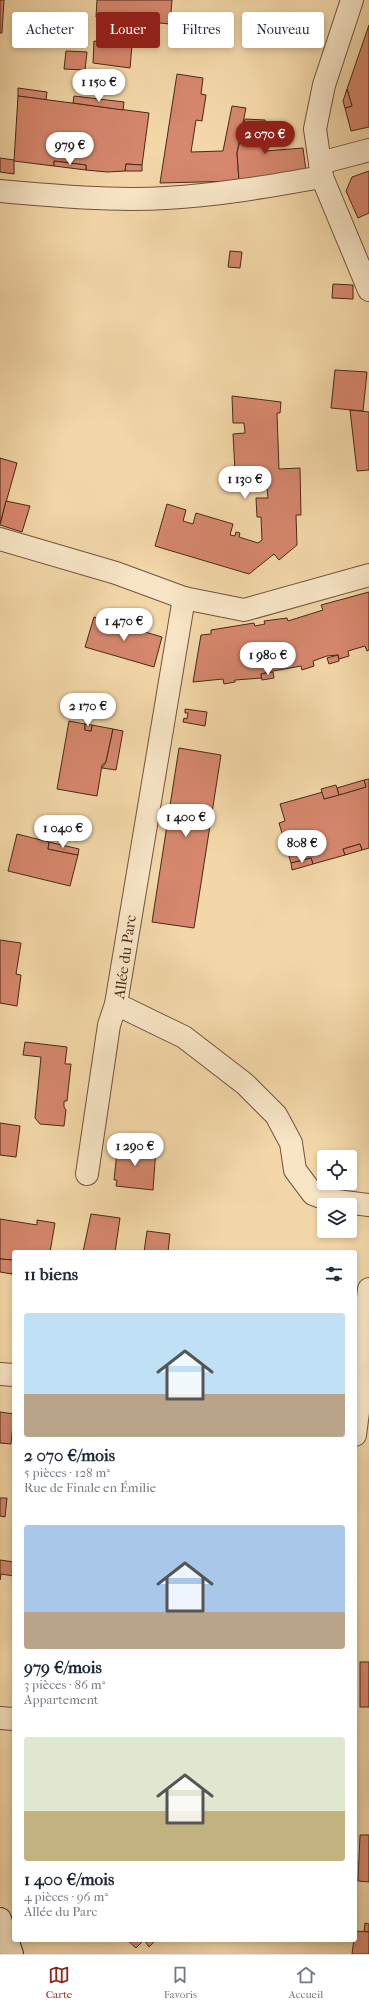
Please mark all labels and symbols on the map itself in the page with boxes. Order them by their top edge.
pin: 1 150 € [62,69,136,103]
pin: 2 070 € [228,121,302,155]
pin: 979 € [42,132,98,166]
pin: 1 130 € [208,466,282,500]
pin: 1 470 € [87,608,161,642]
pin: 1 980 € [231,642,305,676]
pin: 2 170 € [51,693,125,727]
pin: 1 400 € [149,804,223,838]
pin: 1 040 € [26,815,100,849]
pin: 808 € [274,830,330,864]
street label: Allée du Parc [110,913,140,1001]
pin: 1 290 € [98,1133,172,1167]

